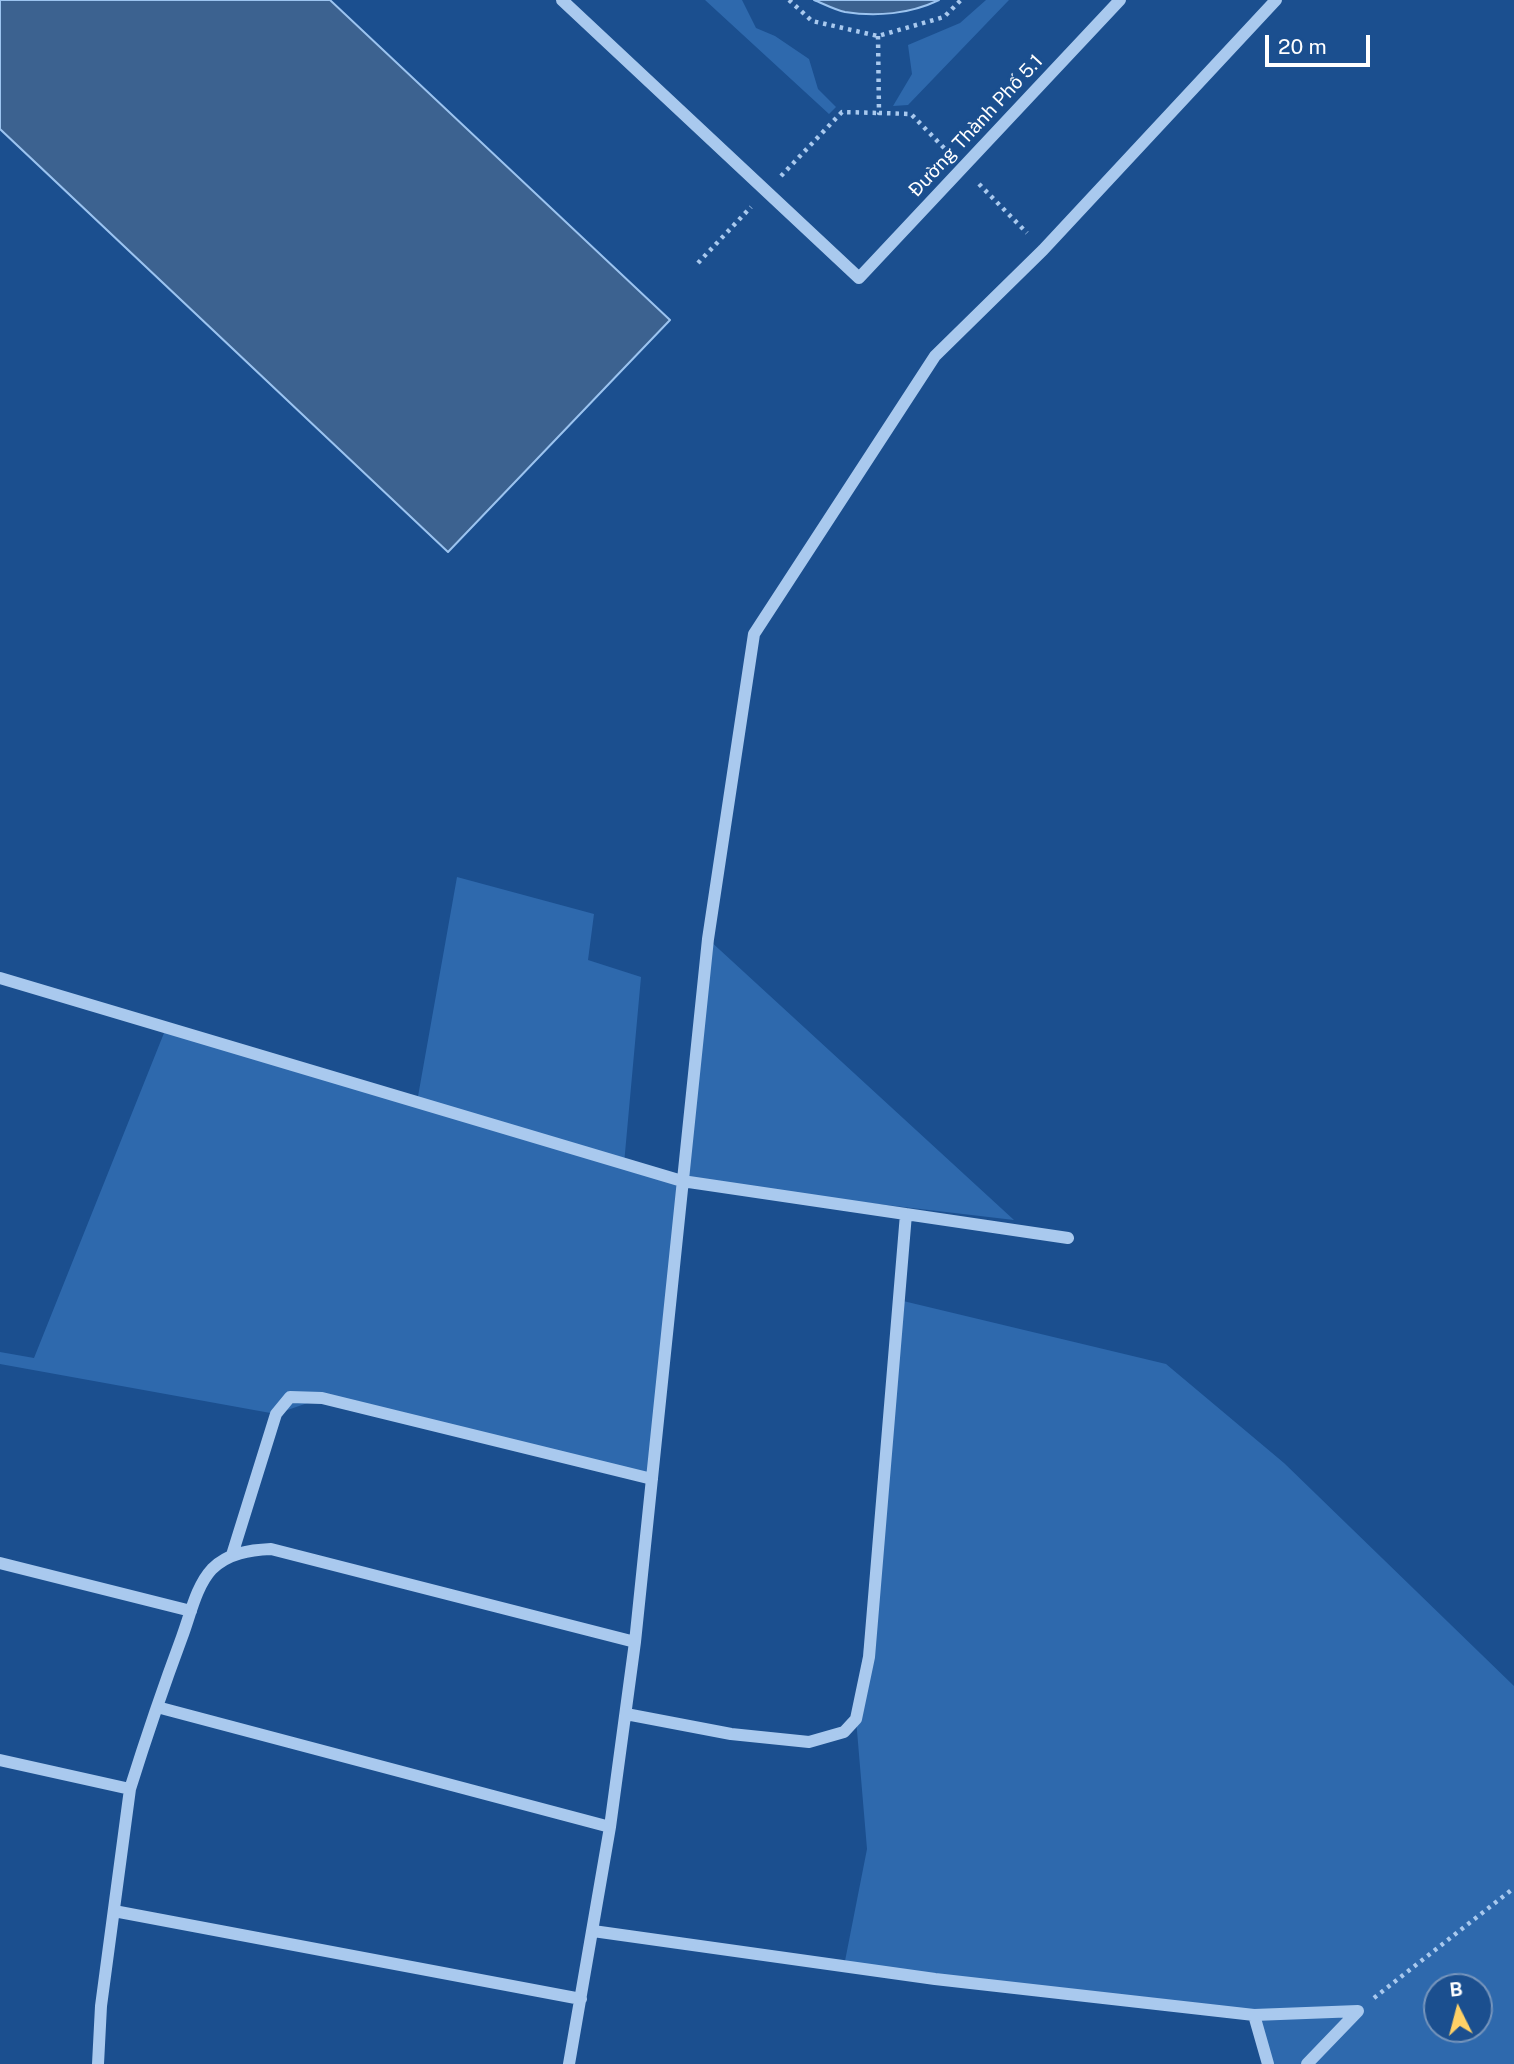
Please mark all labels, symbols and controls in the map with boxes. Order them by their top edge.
scale bar [1269,21,1374,65]
text: 20 m [1278,34,1327,59]
street label: Đường Thành Phố 5.1 [904,50,1048,202]
north arrow [1423,1973,1493,2043]
text: B [1448,1977,1464,2001]

